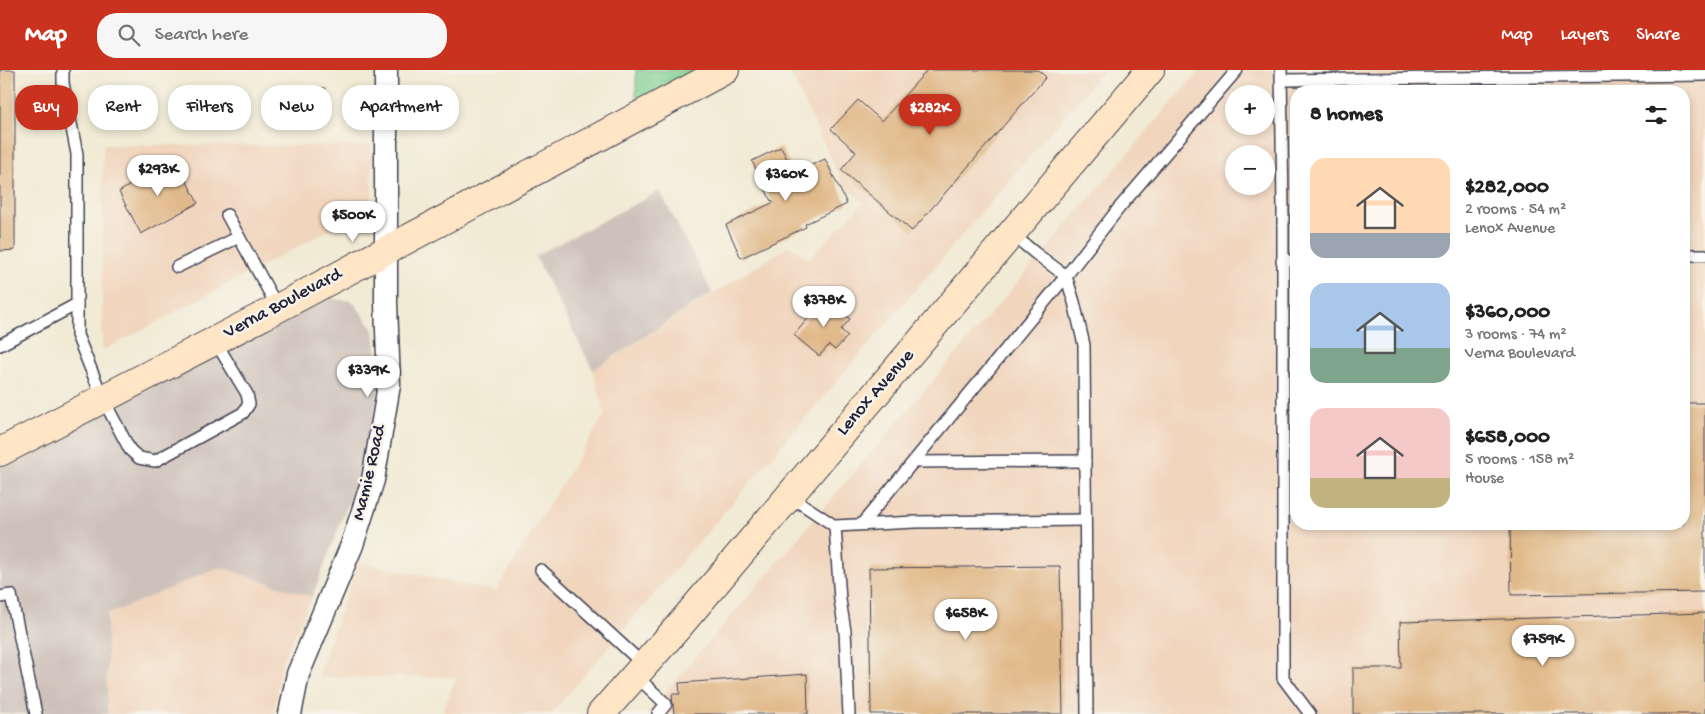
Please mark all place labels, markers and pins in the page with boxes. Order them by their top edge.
pin: $282K [895,93,965,136]
pin: $293K [123,154,193,197]
pin: $360K [751,160,821,202]
pin: $500K [318,200,388,243]
pin: $378K [789,286,859,328]
pin: $339K [333,356,403,398]
pin: $658K [931,598,1001,641]
pin: $759K [1508,624,1578,667]

